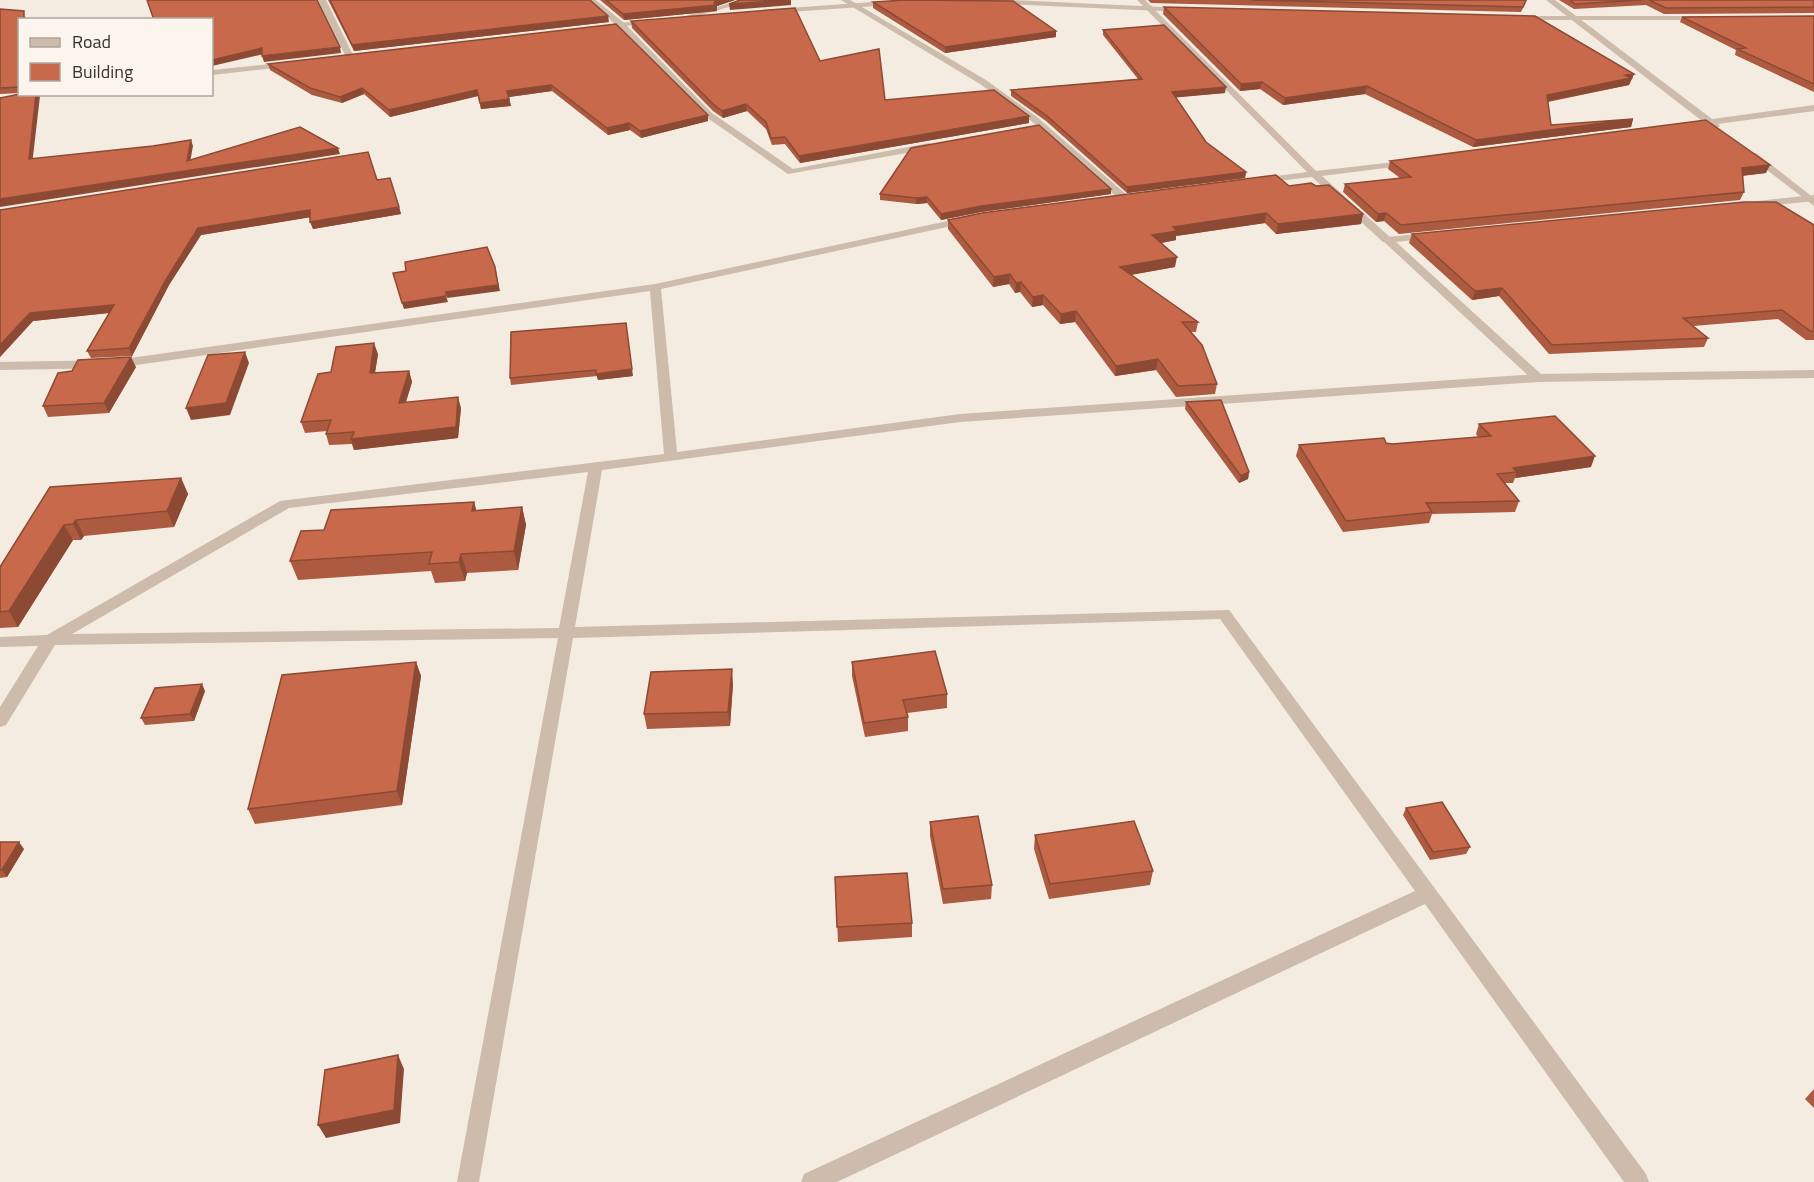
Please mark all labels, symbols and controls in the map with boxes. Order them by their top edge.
legend [18,18,213,96]
text: Road [72,28,111,55]
text: Building [72,58,133,85]

